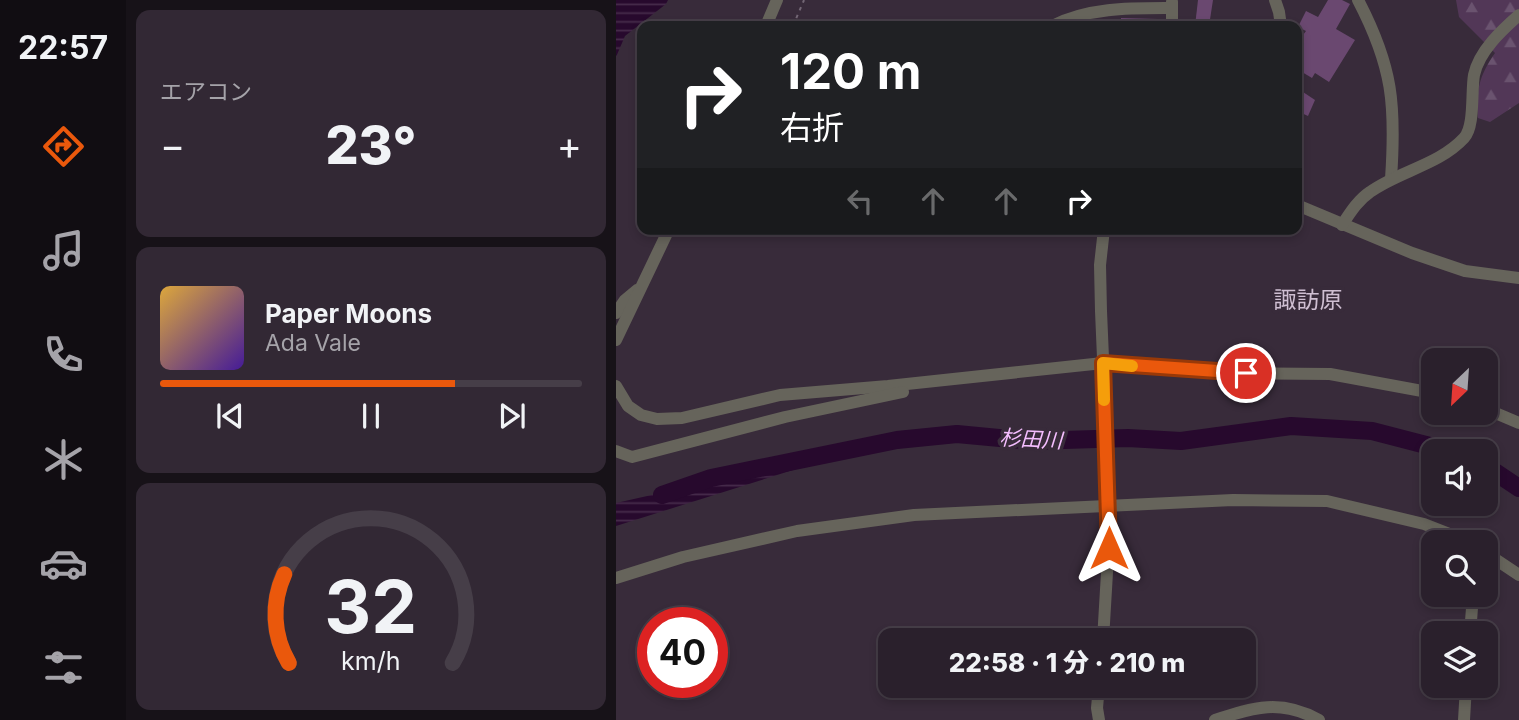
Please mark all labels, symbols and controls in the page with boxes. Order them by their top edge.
text: 22:57 [18,28,108,67]
text: 120 m [780,42,921,101]
icon: right [665,49,756,140]
text: エアコン [160,78,252,106]
text: 右折 [780,108,844,147]
text: 23° [325,114,417,177]
icon: directions [39,122,88,171]
text: − [160,122,185,168]
text: + [557,122,582,168]
icon: left [841,182,879,220]
icon: ahead [914,182,952,220]
icon: ahead [987,182,1025,220]
icon: right [1060,182,1098,220]
icon: music [39,226,88,275]
district label: 諏訪原 [1274,286,1343,314]
text: Paper Moons [265,298,432,329]
text: Ada Vale [265,329,361,357]
icon: phone [39,330,88,379]
pin [1216,343,1276,403]
north arrow [1421,348,1498,425]
map controls [1421,348,1498,698]
icon: arrive [1227,354,1265,392]
icon: previous [211,397,249,435]
icon: pause [352,397,390,435]
icon: next [493,397,531,435]
water label: 杉田川 [999,425,1065,453]
icon: climate [39,435,88,484]
button: sound [1421,439,1498,516]
position arrow [1072,511,1146,585]
button: search [1421,530,1498,607]
icon: car [39,539,88,588]
text: 32 [325,562,417,651]
speed limit sign: 40 [637,607,728,698]
button: layers [1421,621,1498,698]
icon: filters [39,643,88,692]
text: km/h [341,645,401,675]
text: 22:58 · 1 分 · 210 m [949,647,1185,678]

